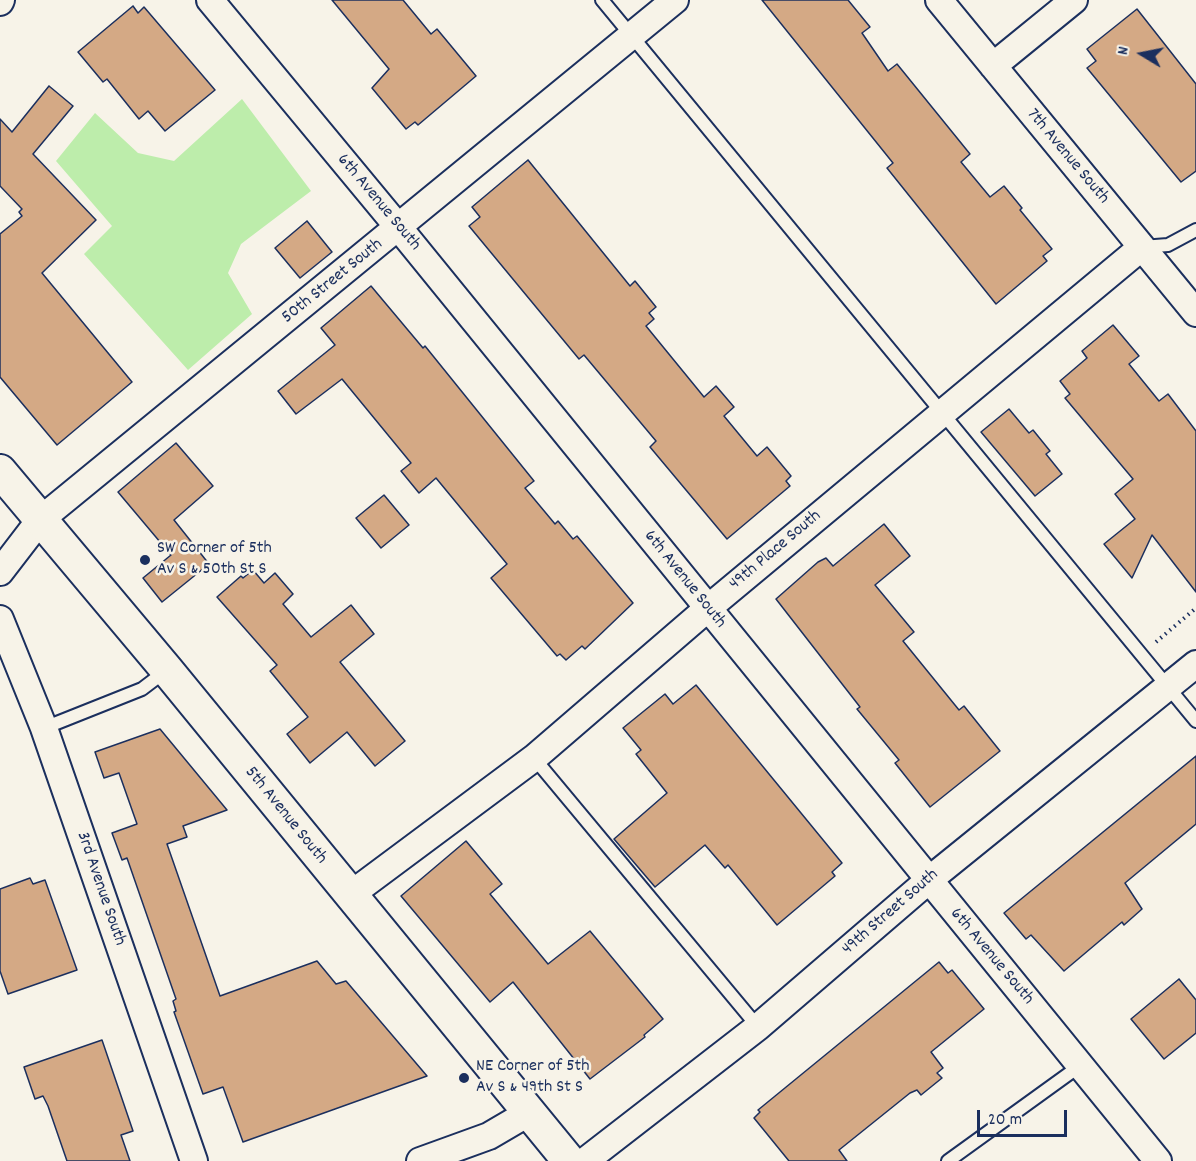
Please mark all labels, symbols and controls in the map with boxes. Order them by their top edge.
north arrow [1112,24,1172,84]
text: N [1112,45,1136,57]
street label: 7th Avenue South [1021,105,1113,209]
street label: 6th Avenue South [331,150,425,256]
street label: 50th Street South [278,235,388,329]
street label: 49th Place South [726,506,826,596]
street label: 6th Avenue South [638,527,730,633]
place label: SW Corner of 5th Av S & 50th St S [157,539,272,582]
marker: SW Corner of 5th Av S & 50th St S [138,553,152,567]
street label: 5th Avenue South [239,763,331,869]
street label: 3rd Avenue South [70,829,130,949]
street label: 49th Street South [838,865,944,961]
street label: 6th Avenue South [944,904,1038,1010]
place label: NE Corner of 5th Av S & 49th St S [476,1057,589,1100]
marker: NE Corner of 5th Av S & 49th St S [457,1071,471,1085]
scale bar [980,1098,1070,1136]
text: 20 m [988,1108,1022,1133]

